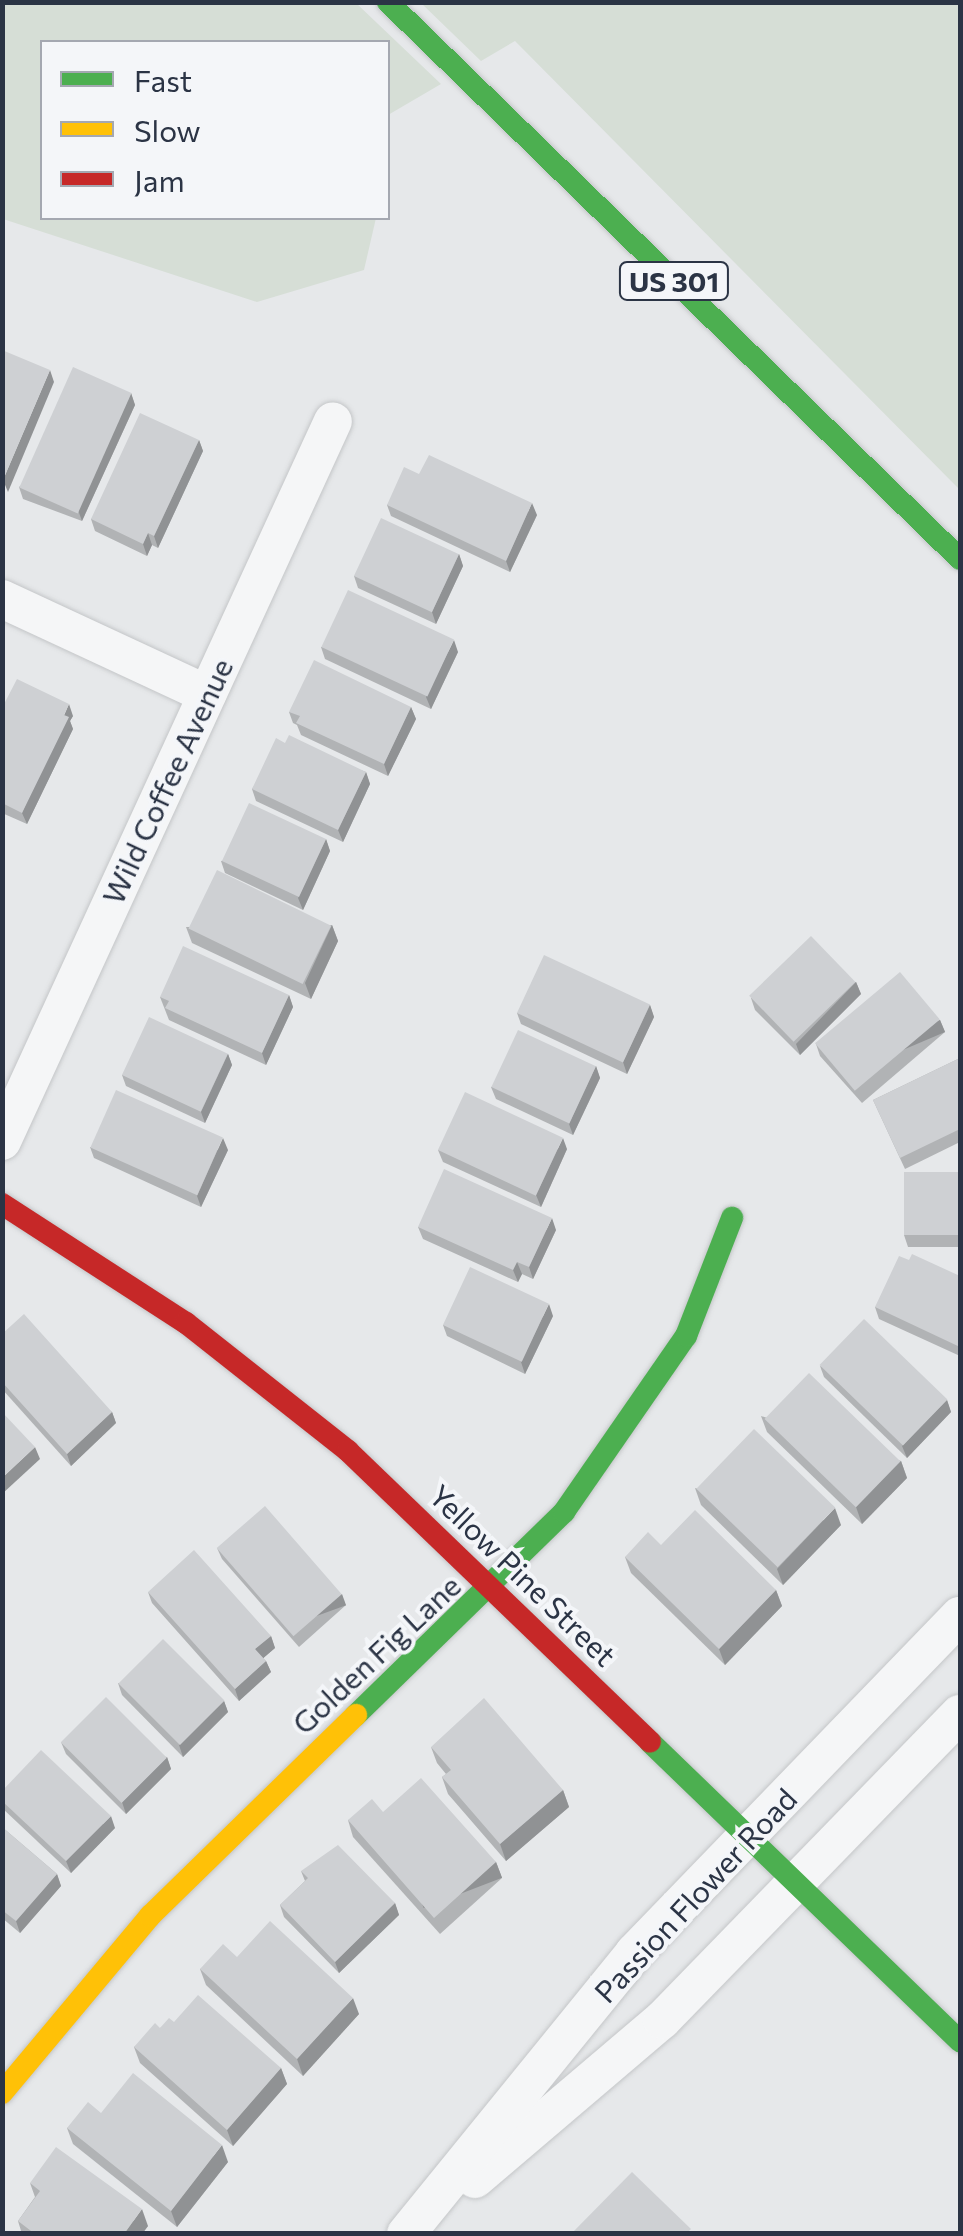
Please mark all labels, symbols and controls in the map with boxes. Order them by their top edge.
legend [40,40,390,220]
text: Fast [134,61,192,98]
text: Slow [134,111,201,148]
text: Jam [134,161,185,198]
road number: US 301 [616,258,732,304]
street label: Wild Coffee Avenue [94,652,240,910]
street label: Yellow Pine Street [422,1477,624,1673]
street label: Golden Fig Lane [285,1567,467,1741]
street label: Passion Flower Road [586,1780,804,2010]

